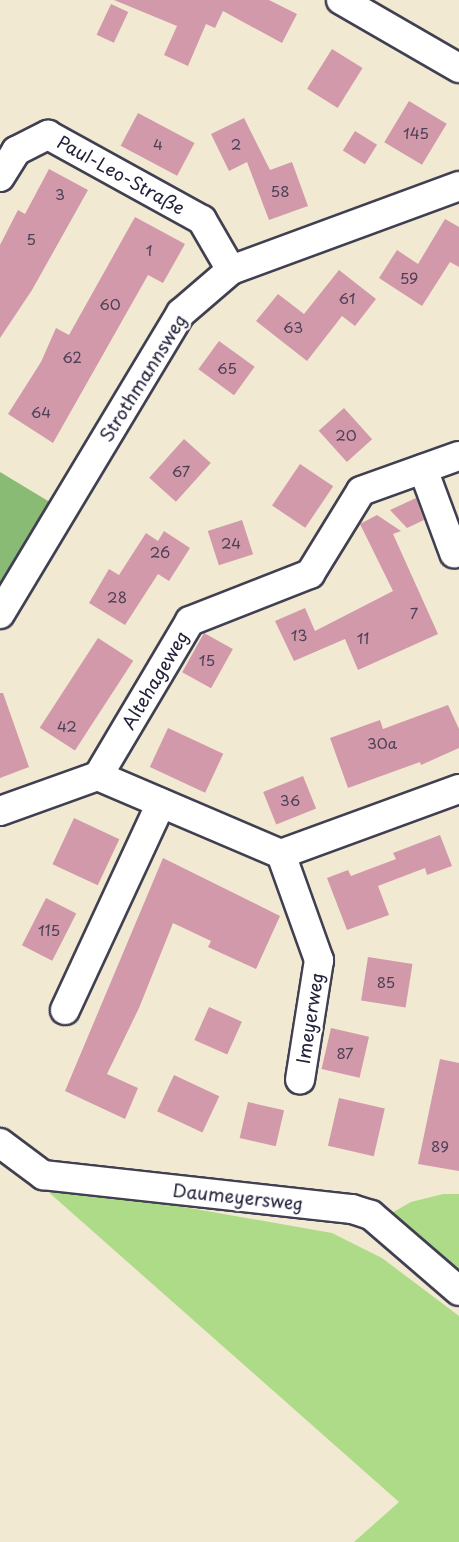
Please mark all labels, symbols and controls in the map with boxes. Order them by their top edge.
house number: 145 [403,124,429,142]
street label: Paul-Leo-Straße [53,131,189,219]
house number: 4 [153,135,163,153]
house number: 2 [231,135,241,153]
house number: 58 [270,182,290,200]
house number: 3 [55,185,65,203]
house number: 5 [26,230,36,248]
house number: 1 [146,241,152,259]
house number: 59 [400,269,418,287]
house number: 61 [339,289,355,307]
house number: 60 [99,295,121,313]
street label: Strothmannsweg [95,310,191,446]
house number: 63 [283,318,303,336]
house number: 62 [62,348,82,366]
house number: 65 [217,359,237,377]
house number: 64 [31,403,51,421]
house number: 20 [335,426,357,444]
house number: 67 [172,462,190,480]
house number: 24 [221,534,241,552]
house number: 26 [150,543,170,561]
house number: 28 [107,588,127,606]
house number: 7 [410,604,418,622]
house number: 13 [291,626,307,644]
street label: Altehageweg [117,627,193,733]
house number: 11 [357,629,369,647]
house number: 15 [199,651,215,669]
house number: 42 [57,717,77,735]
house number: 30a [367,734,397,752]
house number: 36 [280,791,300,809]
house number: 115 [38,921,60,939]
street label: Imeyerweg [292,971,328,1065]
house number: 85 [377,973,395,991]
house number: 87 [336,1044,354,1062]
house number: 89 [431,1137,449,1155]
street label: Daumeyersweg [172,1179,304,1215]

